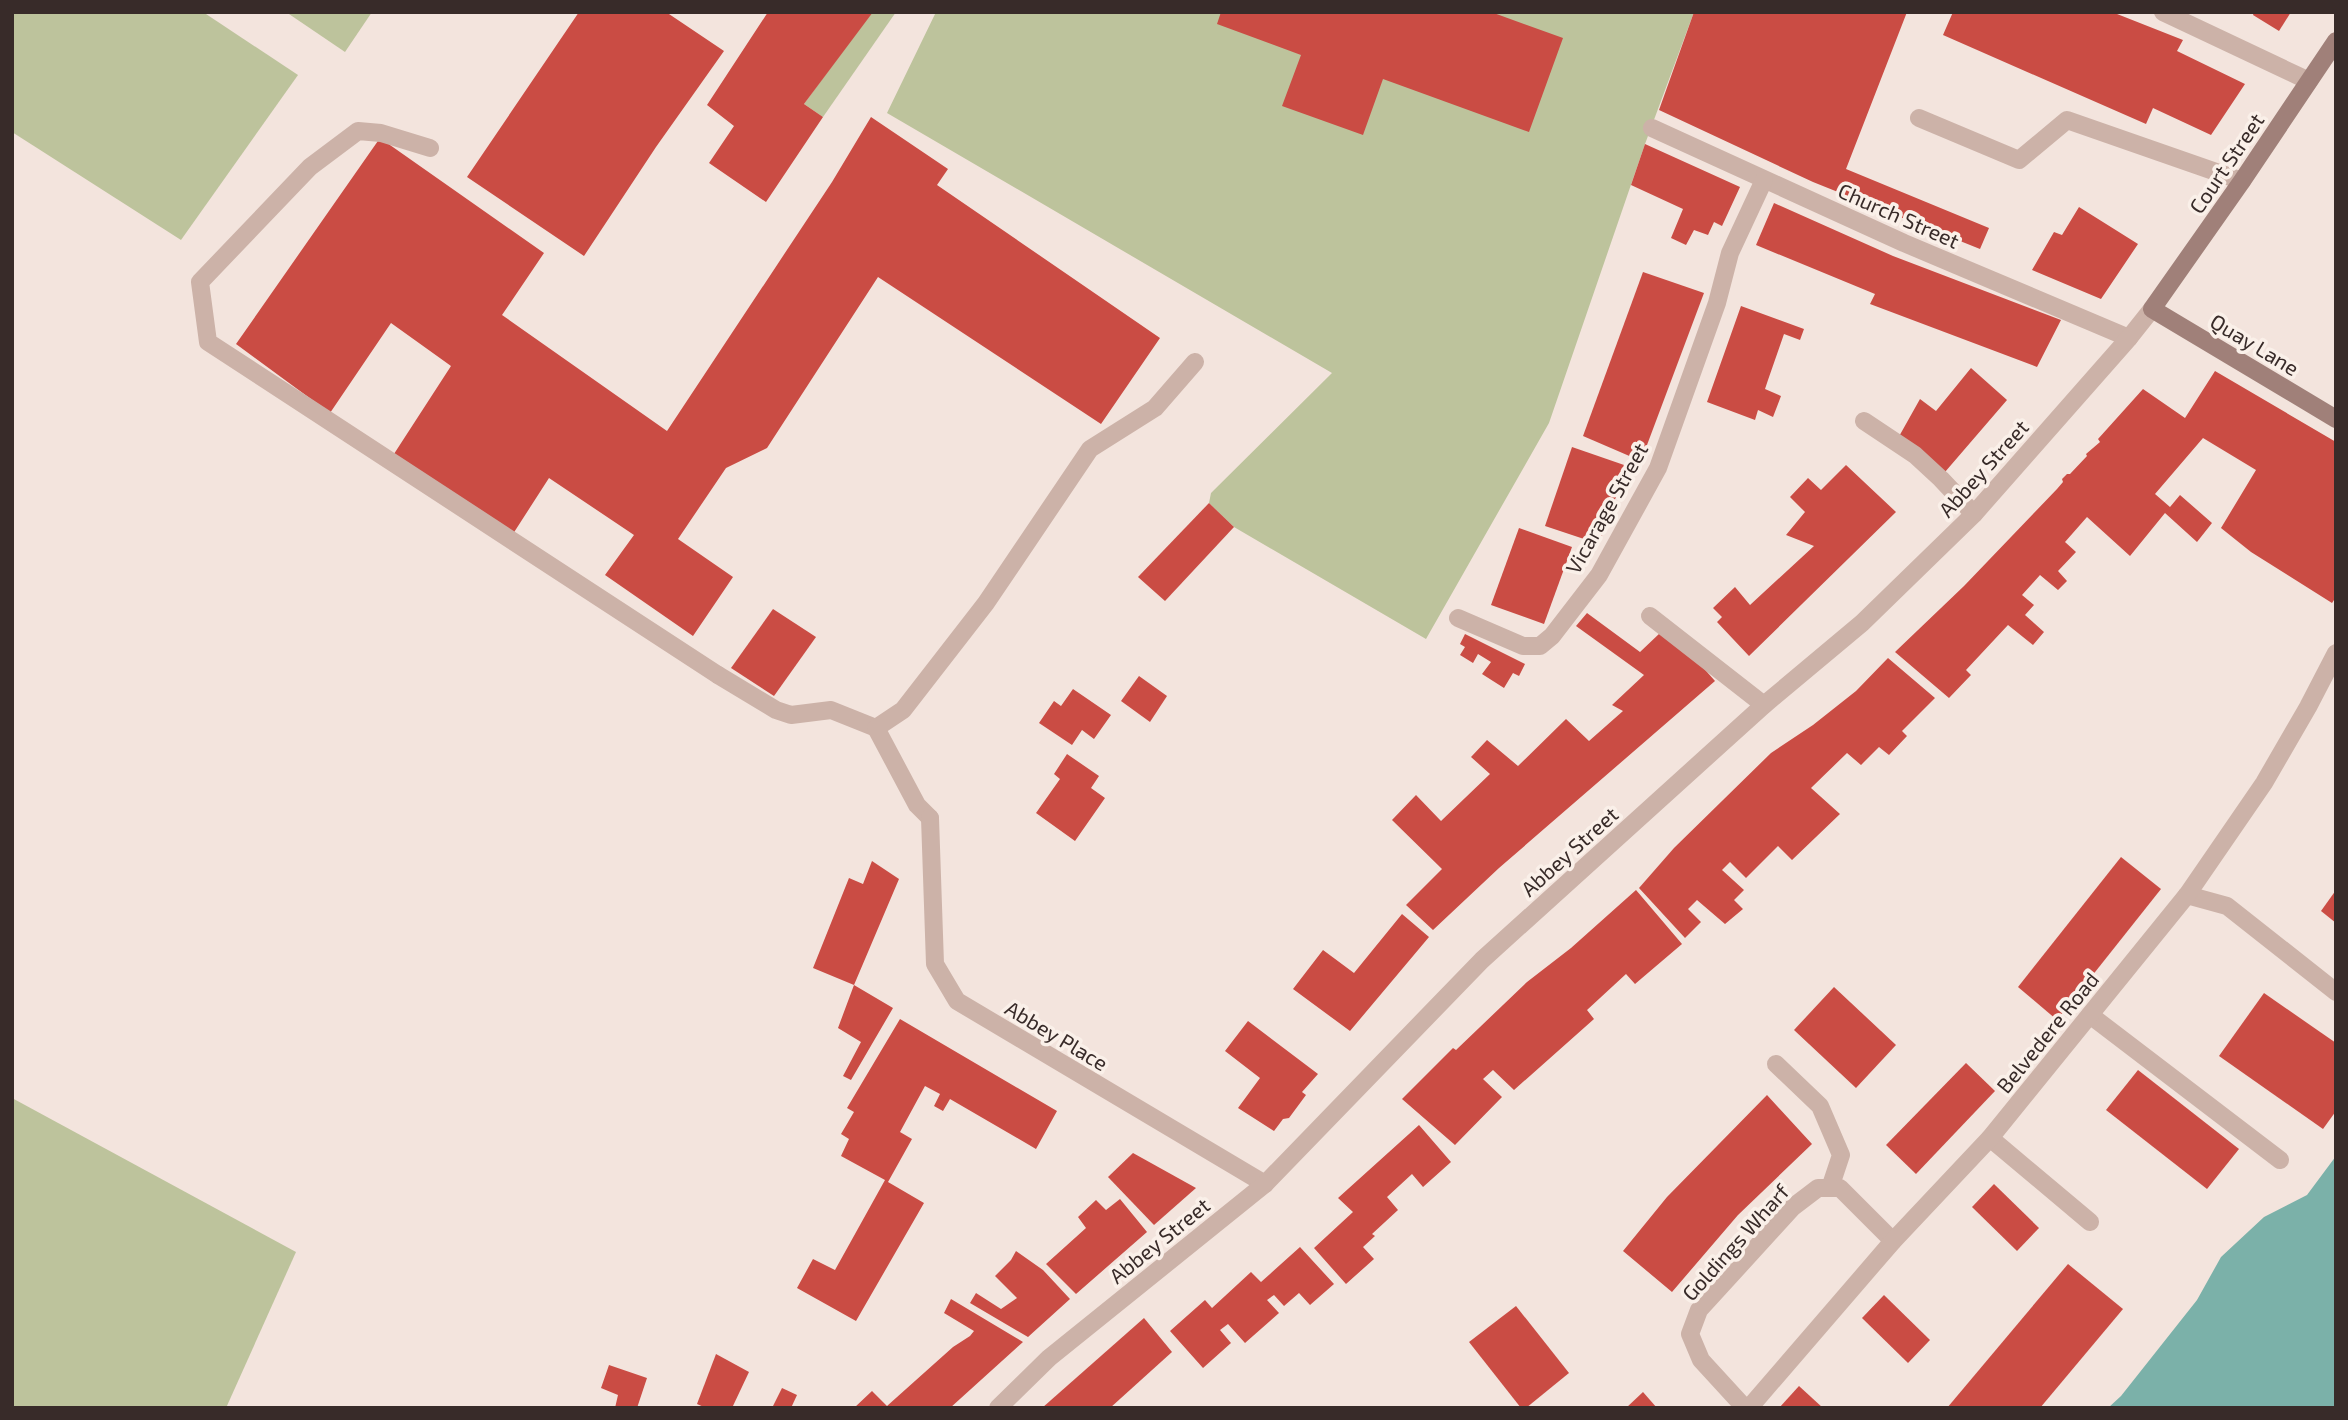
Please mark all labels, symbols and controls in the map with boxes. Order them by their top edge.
street label: Court Street [2183,108,2269,218]
street label: Church Street [1835,177,1963,253]
street label: Quay Lane [2206,308,2304,381]
street label: Abbey Street [1933,414,2033,522]
street label: Vicarage Street [1560,438,1652,578]
street label: Abbey Street [1515,801,1623,901]
street label: Belvedere Road [1991,967,2103,1097]
street label: Abbey Place [1001,995,1113,1075]
street label: Goldings Wharf [1676,1178,1794,1305]
street label: Abbey Street [1104,1192,1214,1288]

